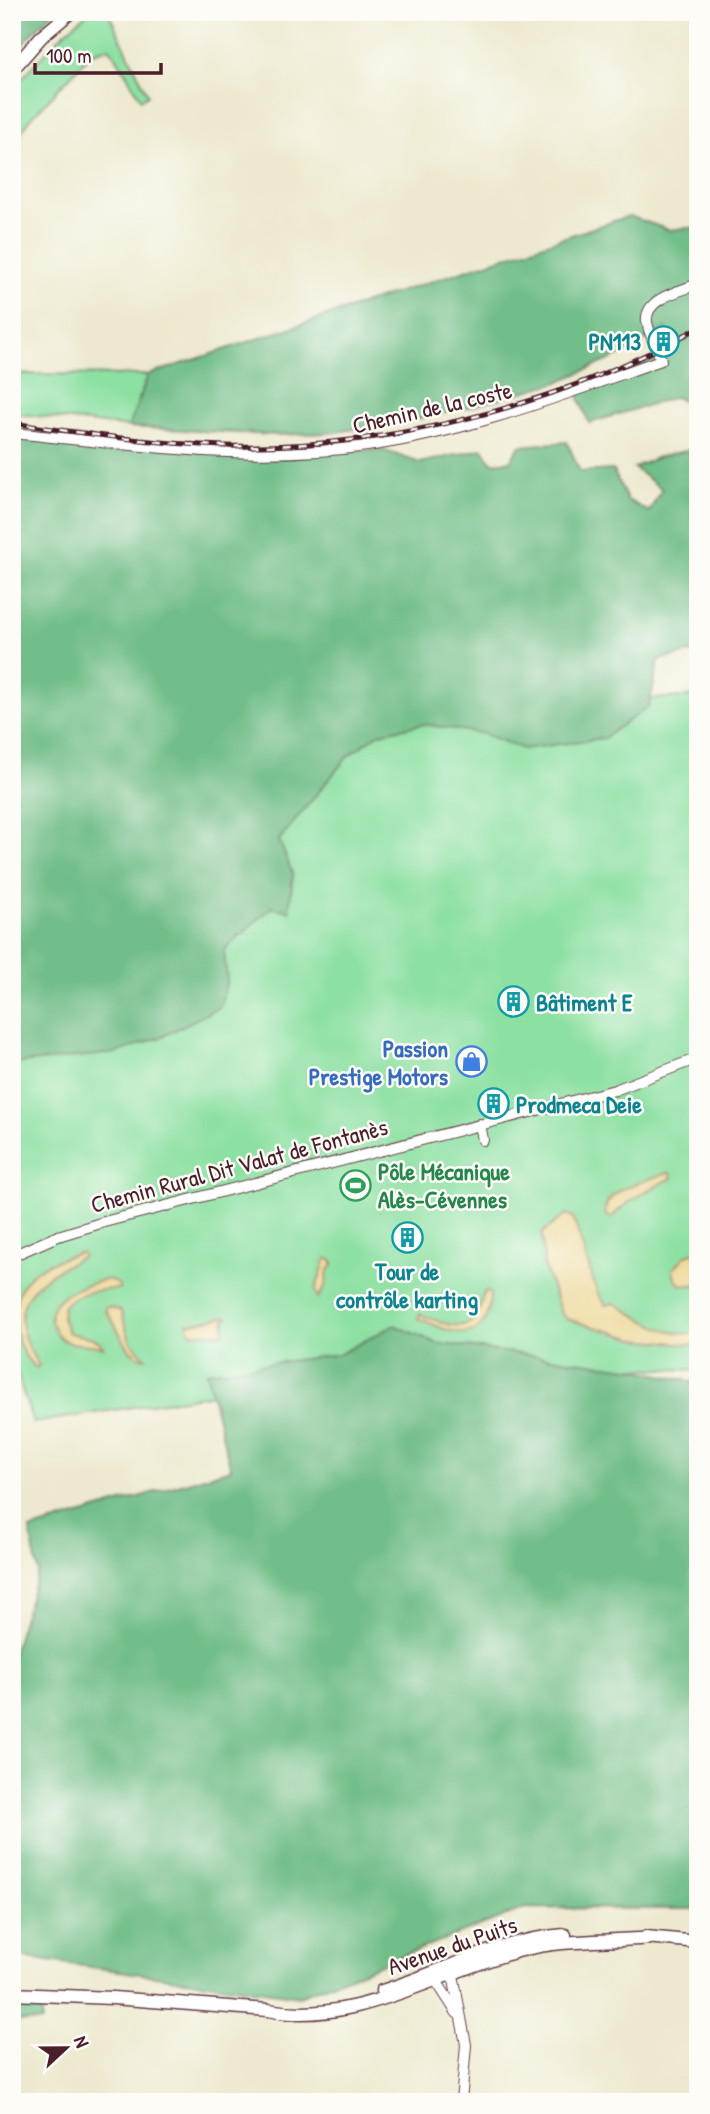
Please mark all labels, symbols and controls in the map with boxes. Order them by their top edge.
scale bar [35,32,161,76]
text: 100 m [46,41,92,70]
building icon: PN113 [647,324,681,358]
place label: PN113 [589,325,641,357]
street label: Chemin de la coste [349,373,515,441]
building icon: Bâtiment E [496,985,530,1019]
place label: Bâtiment E [536,986,633,1018]
place label: Passion Prestige Motors [309,1032,448,1093]
shop icon: Passion Prestige Motors [454,1045,488,1079]
building icon: Prodmeca Deie [476,1087,510,1121]
place label: Prodmeca Deie [516,1088,642,1120]
street label: Chemin Rural Dit Valat de Fontanès [87,1110,391,1220]
place label: Pôle Mécanique Alès-Cévennes [378,1155,510,1215]
sports icon: Pôle Mécanique Alès-Cévennes [338,1168,372,1202]
building icon: Tour de contrôle karting [390,1220,424,1254]
place label: Tour de contrôle karting [336,1255,478,1316]
street label: Avenue du Puits [383,1908,521,1982]
north arrow [32,2012,102,2082]
text: N [68,2032,96,2051]

